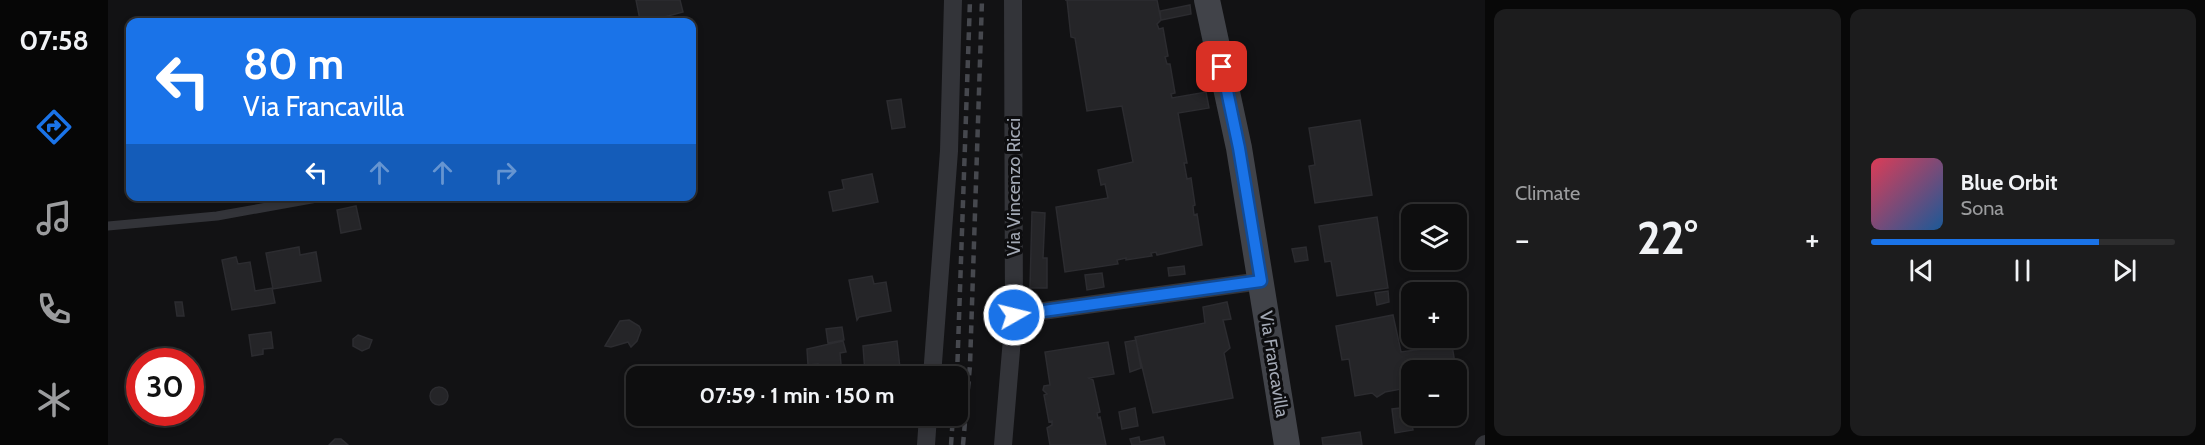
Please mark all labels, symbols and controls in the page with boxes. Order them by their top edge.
text: 07:58 [19,24,89,57]
text: 80 m [243,38,344,90]
pin [1196,41,1247,92]
icon: left [144,42,222,120]
icon: arrive [1205,50,1238,83]
text: Via Francavilla [243,90,404,123]
icon: directions [33,106,75,148]
street label: Via Vincenzo Ricci [1003,118,1025,256]
icon: left [300,156,333,189]
icon: ahead [363,156,396,189]
icon: ahead [426,156,459,189]
icon: right [489,156,522,189]
text: Blue Orbit [1961,169,2057,196]
text: Climate [1515,181,1580,205]
text: Sona [1961,196,2004,220]
icon: music [33,197,75,239]
map controls [1401,204,1467,426]
button: layers [1401,204,1467,270]
text: 22° [1637,211,1698,265]
text: − [1515,219,1530,259]
text: + [1805,219,1820,259]
icon: previous [1905,254,1938,287]
icon: pause [2006,254,2039,287]
icon: next [2108,254,2141,287]
button: + [1401,282,1467,348]
position arrow [982,283,1046,347]
icon: phone [33,288,75,330]
street label: Via Francavilla [1255,309,1293,419]
speed limit sign: 30 [126,348,204,426]
button: − [1401,360,1467,426]
icon: climate [33,379,75,421]
text: 07:59 · 1 min · 150 m [700,382,894,409]

